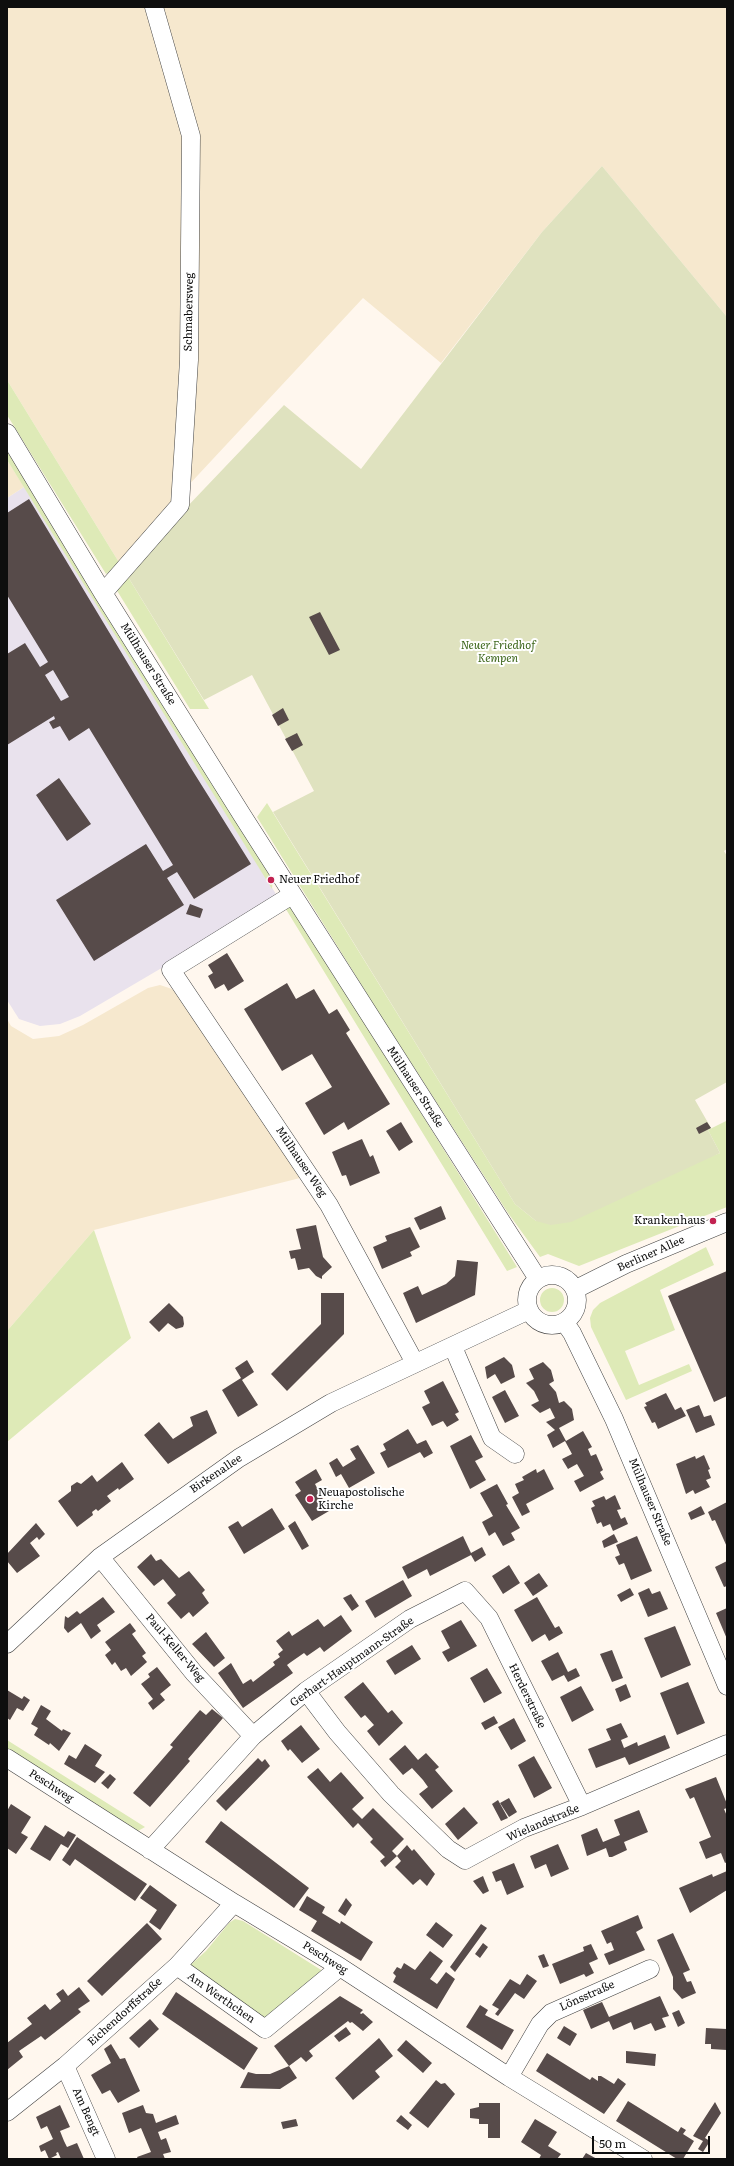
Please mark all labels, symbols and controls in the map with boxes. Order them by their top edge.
street label: Schmabersweg [182,272,196,352]
street label: Mülhauser Straße [117,621,179,707]
park label: Neuer Friedhof Kempen [461,639,535,665]
place label: Neuer Friedhof [279,873,359,887]
marker: Neuer Friedhof [266,875,276,885]
street label: Mülhauser Straße [384,1044,446,1130]
street label: Mülhauser Weg [273,1124,329,1200]
place label: Krankenhaus [634,1214,705,1228]
marker: Krankenhaus [708,1216,718,1226]
street label: Berliner Allee [615,1233,687,1275]
street label: Birkenallee [187,1452,245,1496]
street label: Mülhauser Straße [626,1456,674,1548]
place label: Neuapostolische Kirche [318,1486,404,1512]
marker: Neuapostolische Kirche [305,1494,315,1504]
street label: Paul-Keller-Weg [143,1611,207,1685]
street label: Gerhart-Hauptmann-Straße [288,1614,416,1710]
street label: Herderstraße [506,1661,548,1731]
street label: Peschweg [26,1767,76,1805]
street label: Wielandstraße [505,1802,581,1844]
street label: Peschweg [300,1939,350,1977]
street label: Am Werthchen [185,1970,257,2026]
street label: Eichendorffstraße [85,1975,165,2049]
street label: Lönsstraße [557,1978,617,2014]
street label: Am Bengt [70,2086,102,2138]
scale bar [594,2128,712,2154]
text: 50 m [599,2134,626,2152]

